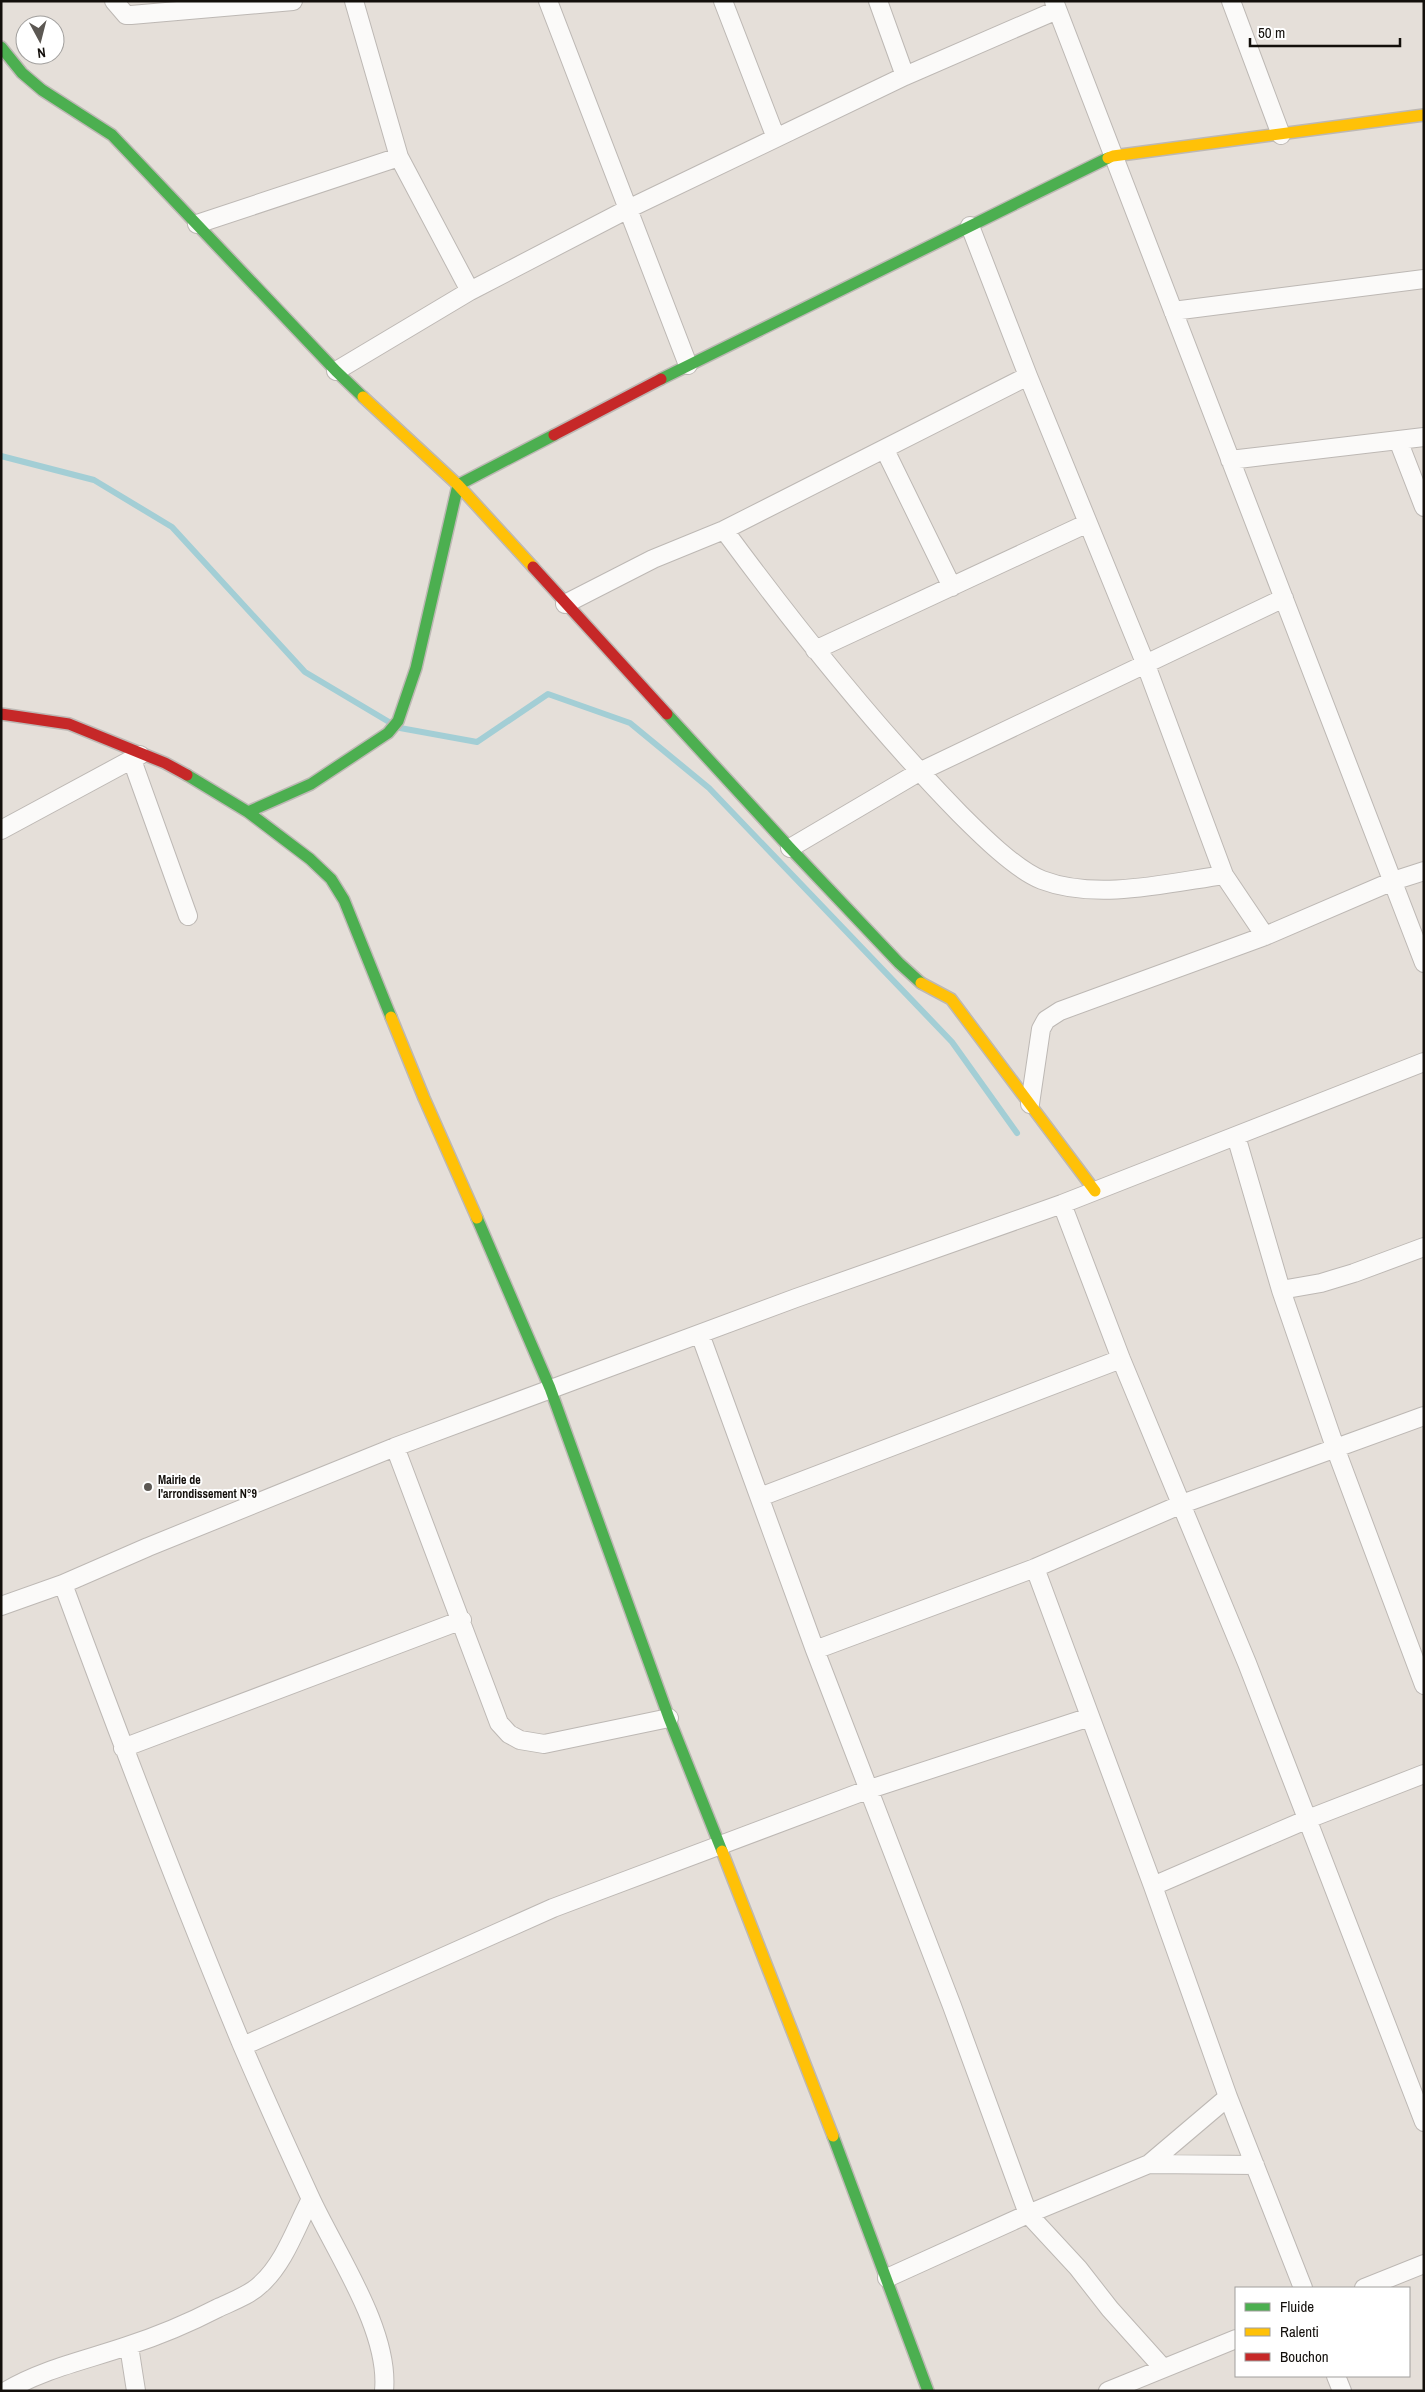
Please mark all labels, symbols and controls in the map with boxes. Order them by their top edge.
north arrow [15,15,65,65]
scale bar [1250,15,1400,47]
text: 50 m [1258,22,1285,43]
text: N [36,43,47,62]
place label: Mairie de l'arrondissement N°9 [158,1472,258,1502]
marker: Mairie de l'arrondissement N°9 [142,1481,154,1493]
legend [1235,2287,1410,2377]
text: Fluide [1280,2296,1314,2317]
text: Ralenti [1280,2321,1319,2342]
text: Bouchon [1280,2346,1329,2367]

